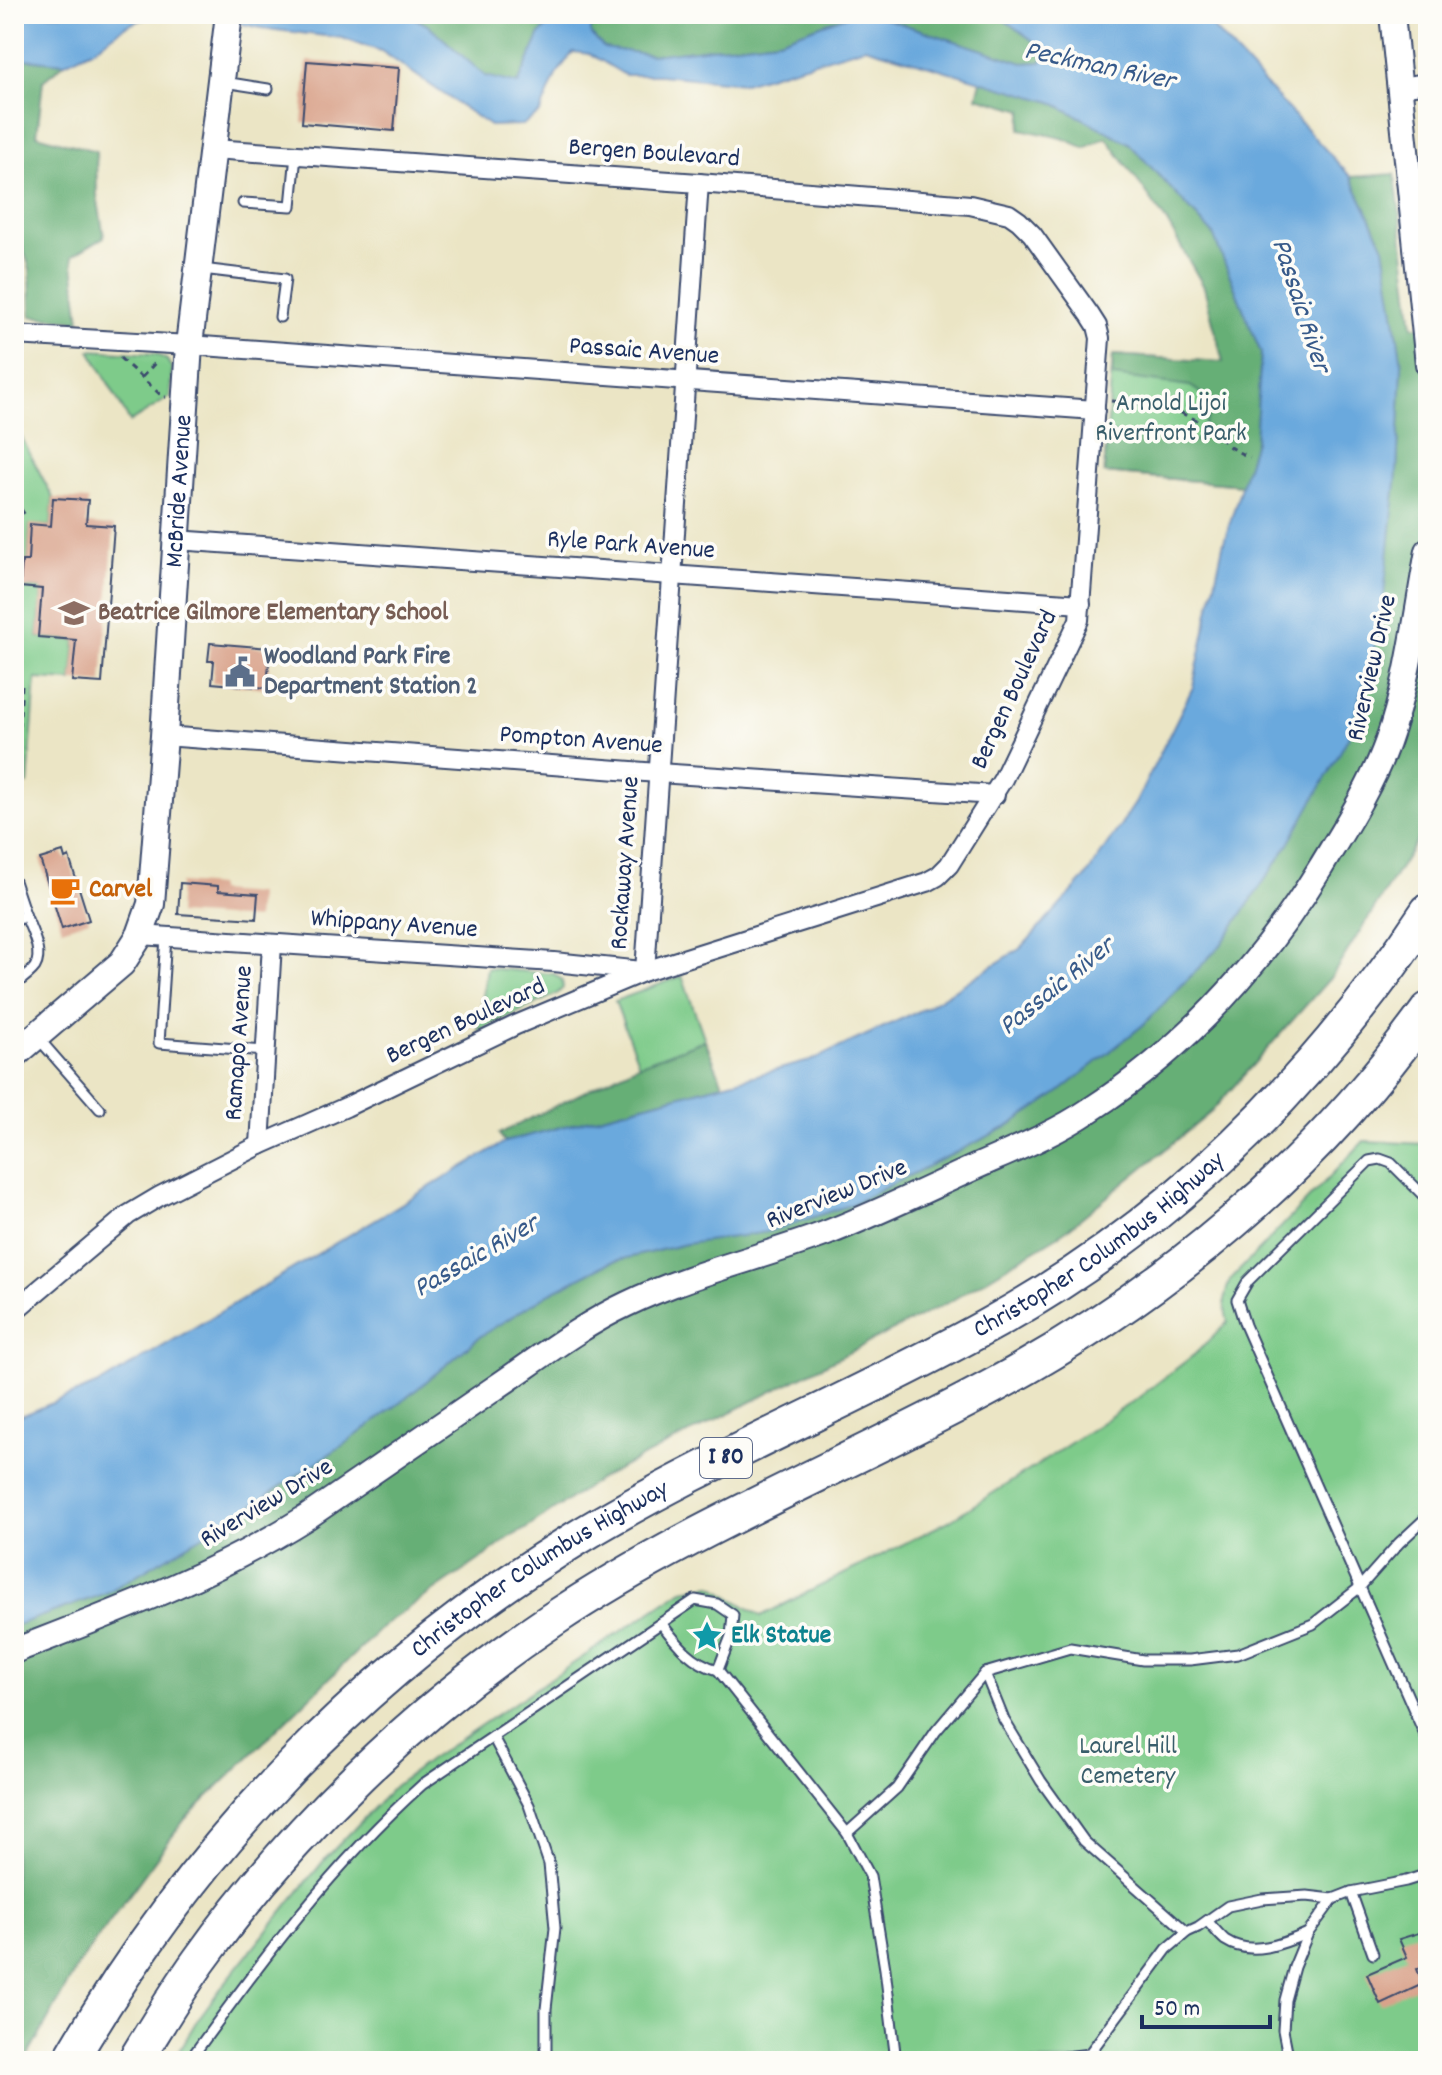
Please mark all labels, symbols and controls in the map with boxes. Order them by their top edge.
water label: Peckman River [1020,33,1181,104]
street label: Bergen Boulevard [567,130,741,178]
water label: Passaic River [1259,234,1341,381]
street label: Passaic Avenue [568,328,720,376]
park label: Arnold Lijoi Riverfront Park [1095,386,1247,453]
street label: McBride Avenue [156,413,203,569]
street label: Ryle Park Avenue [546,522,716,570]
street label: Riverview Drive [1338,591,1408,745]
place label: Beatrice Gilmore Elementary School [98,595,449,632]
school or university icon: Beatrice Gilmore Elementary School [57,596,91,630]
street label: Bergen Boulevard [962,604,1068,776]
place label: Woodland Park Fire Department Station 2 [264,639,478,706]
public building icon: Woodland Park Fire Department Station 2 [223,655,257,689]
street label: Pompton Avenue [498,717,664,765]
street label: Rockaway Avenue [601,775,651,951]
place label: Carvel [89,872,153,909]
cafe icon: Carvel [48,873,82,907]
street label: Whippany Avenue [309,901,479,949]
water label: Passaic River [992,927,1127,1047]
street label: Ramapo Avenue [216,964,264,1122]
street label: Bergen Boulevard [380,969,552,1075]
street label: Christopher Columbus Highway [967,1143,1234,1349]
street label: Riverview Drive [761,1150,913,1240]
water label: Passaic River [407,1204,550,1310]
road number: I 80 [700,1438,752,1478]
street label: Riverview Drive [194,1450,340,1558]
street label: Christopher Columbus Highway [403,1471,676,1668]
place label: Elk Statue [731,1618,831,1655]
place icon: Elk Statue [690,1619,724,1653]
park label: Laurel Hill Cemetery [1079,1729,1177,1796]
scale bar [1142,1979,1270,2029]
text: 50 m [1154,1993,1200,2027]

